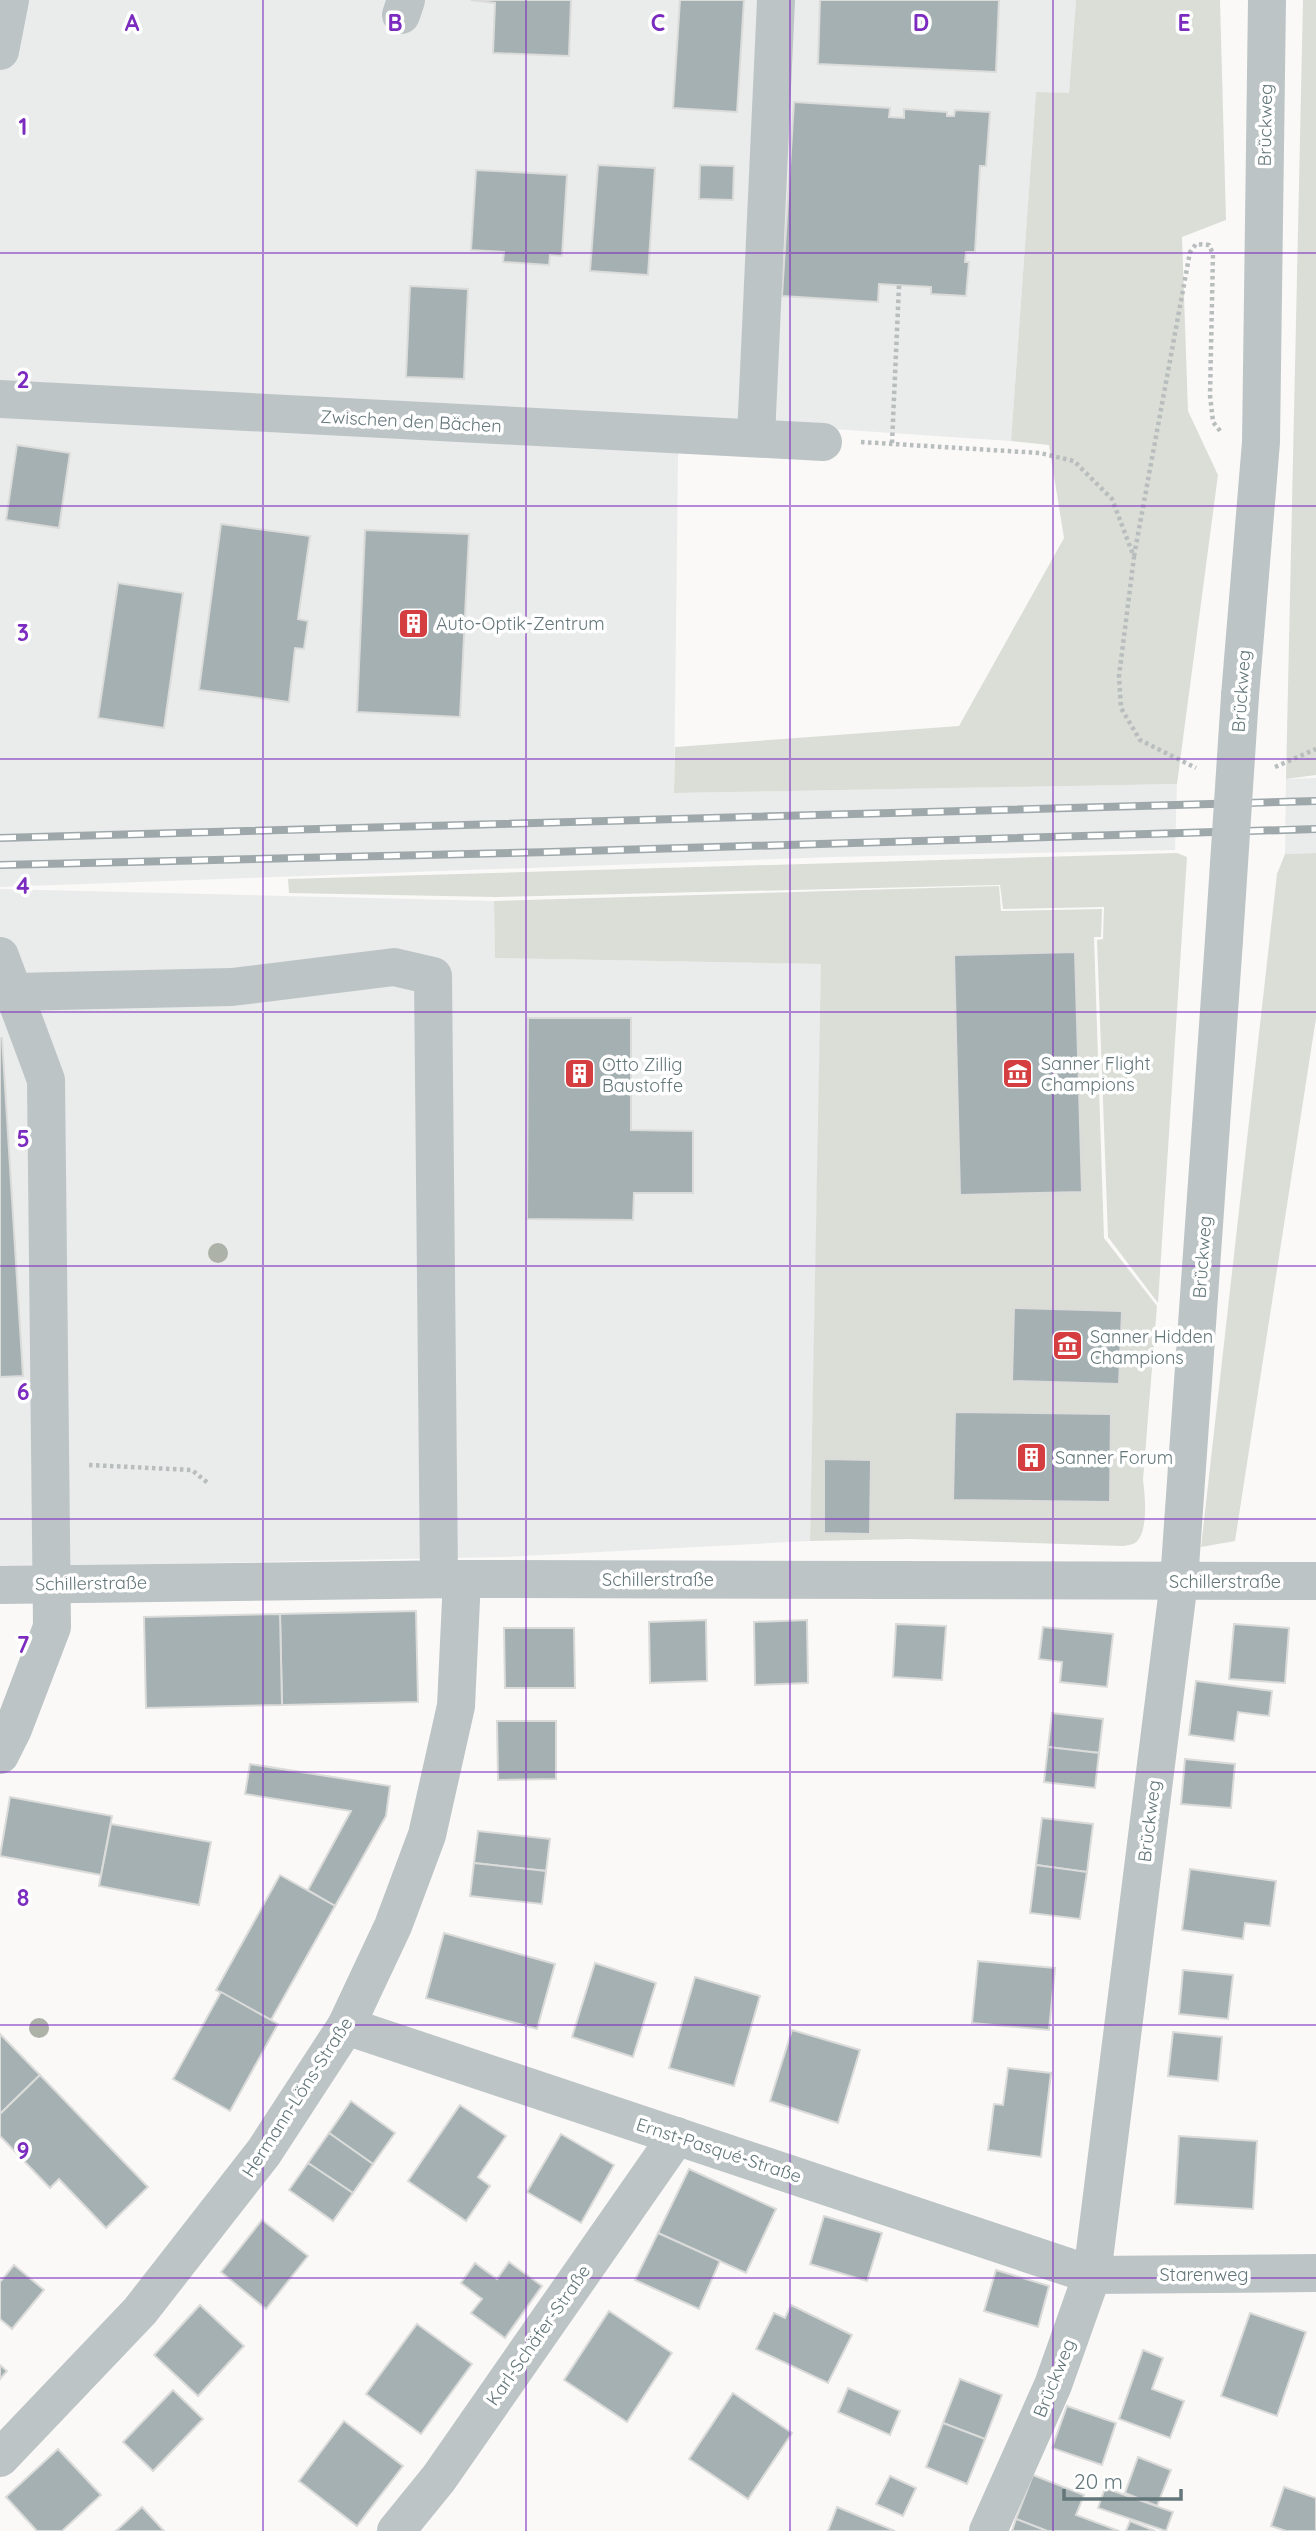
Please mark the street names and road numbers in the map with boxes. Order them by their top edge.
street label: Brückweg [1253,83,1277,167]
street label: Zwischen den Bächen [320,405,502,437]
street label: Brückweg [1227,649,1255,733]
street label: Brückweg [1188,1215,1216,1299]
street label: Schillerstraße [602,1568,714,1591]
street label: Schillerstraße [1169,1570,1281,1593]
street label: Schillerstraße [35,1571,147,1595]
street label: Brückweg [1133,1779,1165,1863]
street label: Hermann-Löns-Straße [237,2013,357,2181]
street label: Ernst-Pasqué-Straße [633,2112,805,2188]
street label: Karl-Schäfer-Straße [481,2260,595,2410]
street label: Starenweg [1159,2263,1249,2286]
street label: Brückweg [1028,2335,1080,2421]

